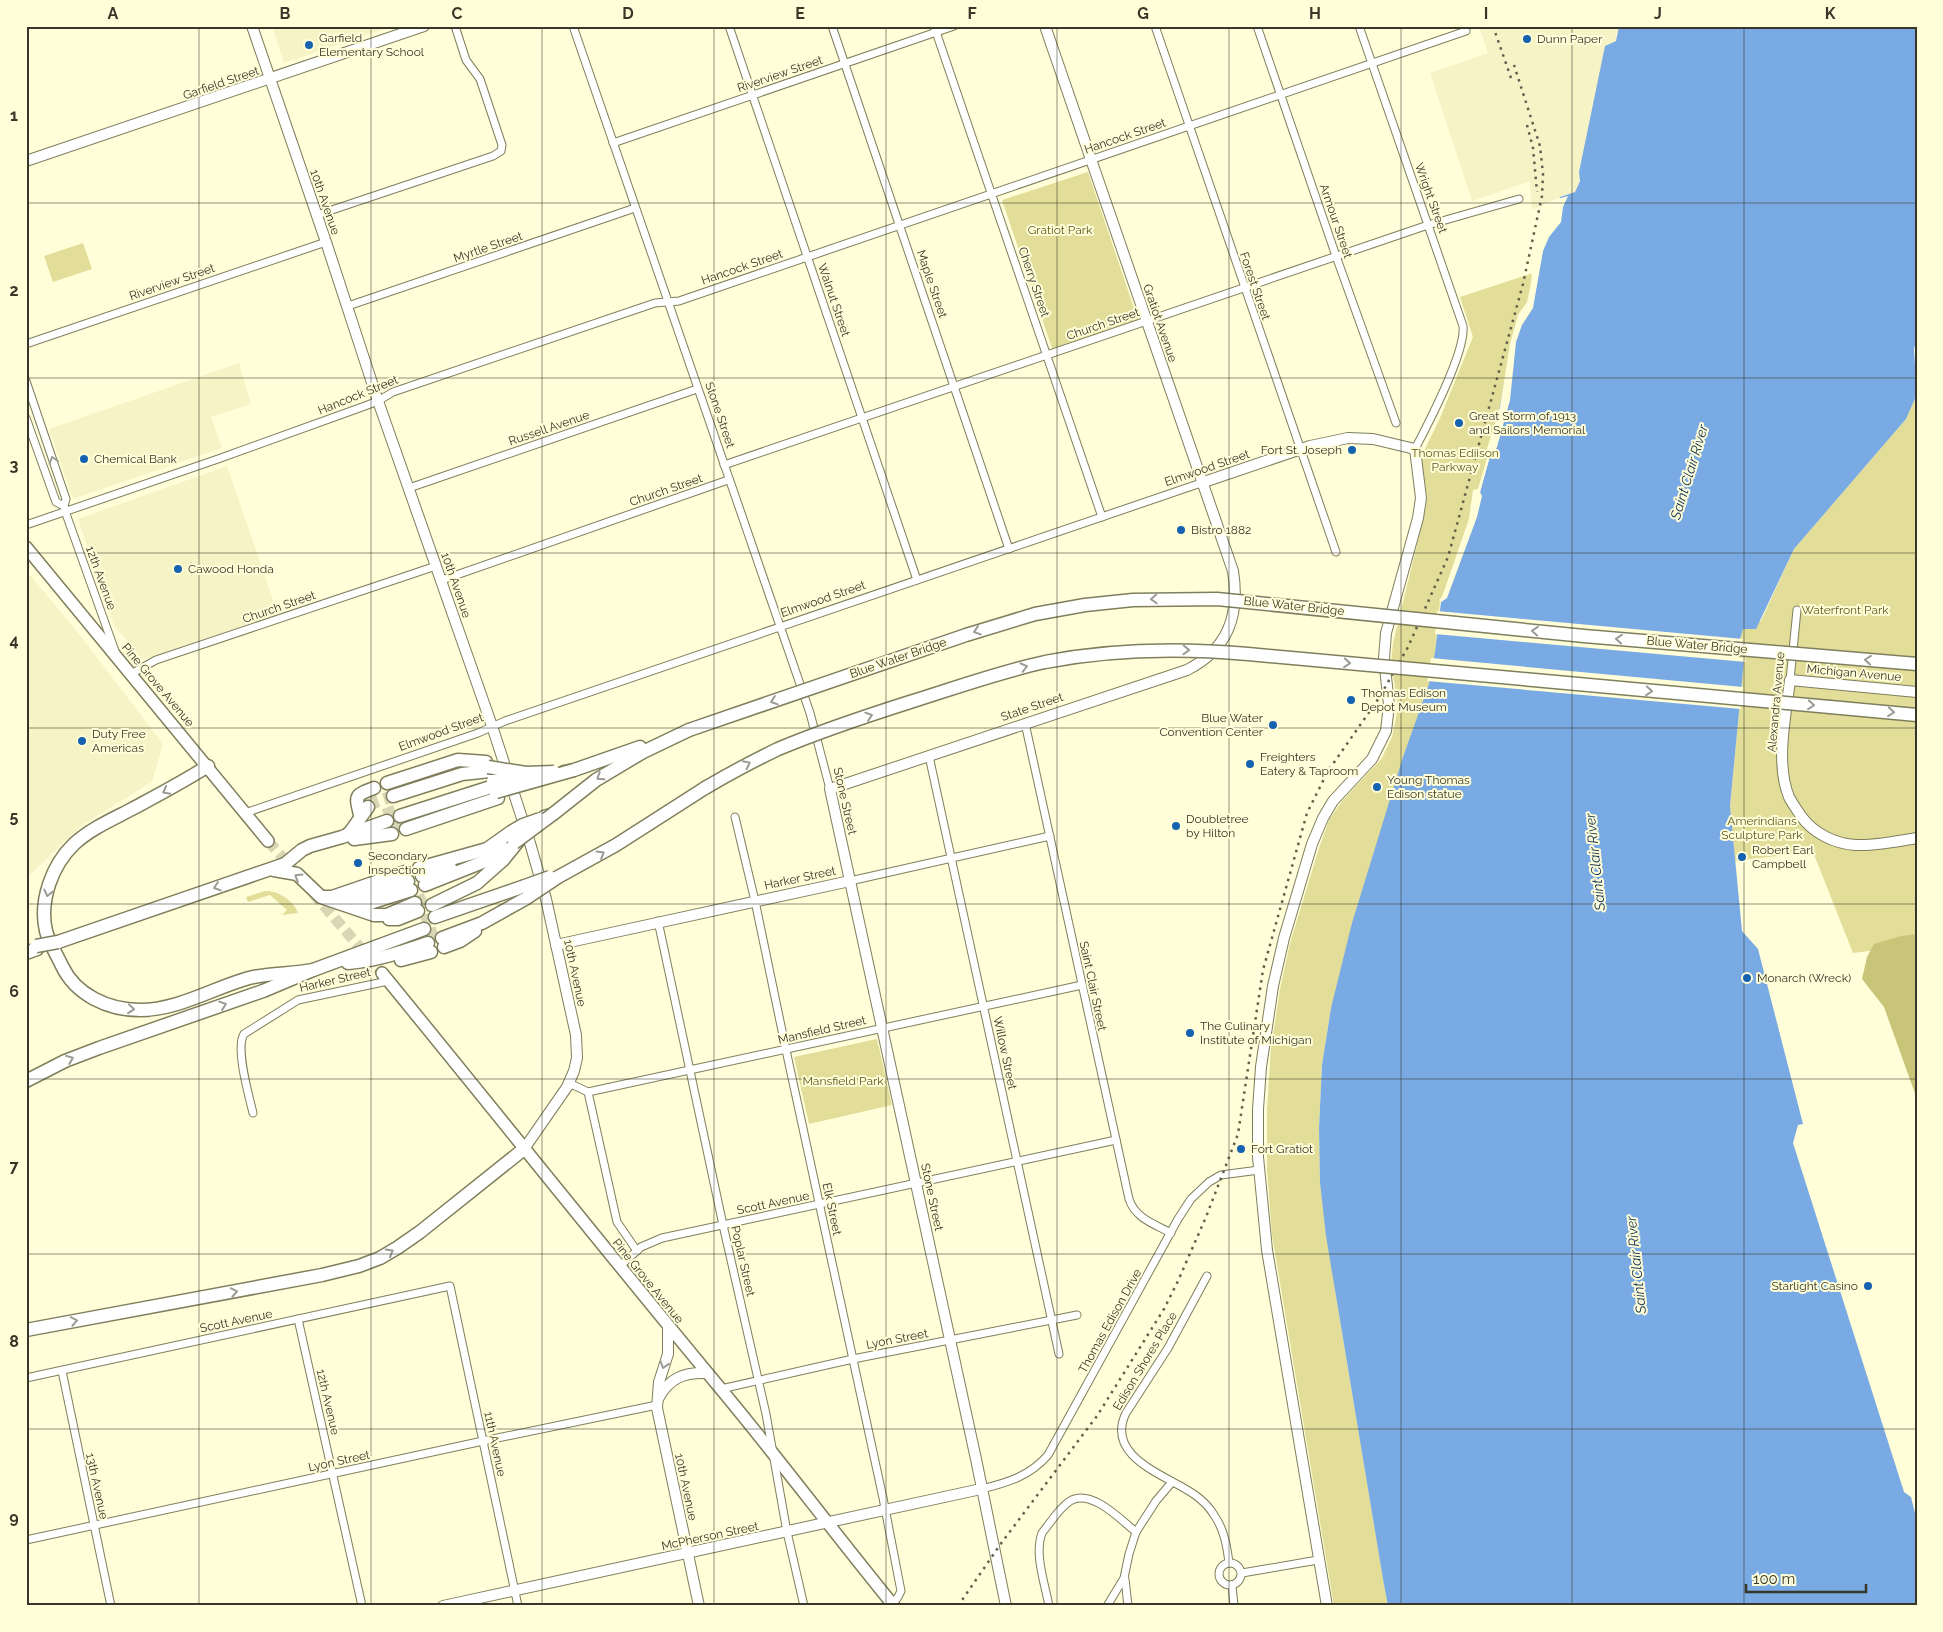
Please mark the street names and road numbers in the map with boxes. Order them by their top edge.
street label: Riverview Street [735,53,825,95]
street label: Garfield Street [181,63,261,103]
street label: Hancock Street [1082,115,1168,157]
street label: Wright Street [1412,161,1450,235]
street label: 10th Avenue [307,167,343,237]
street label: Armour Street [1317,182,1355,260]
street label: Myrtle Street [452,229,524,265]
street label: Cherry Street [1015,245,1053,319]
street label: Hancock Street [699,246,785,288]
street label: Maple Street [914,248,950,320]
street label: Forest Street [1237,250,1273,322]
street label: Riverview Street [127,261,217,303]
street label: Walnut Street [815,262,853,338]
street label: Gratiot Avenue [1140,282,1180,364]
street label: Church Street [1065,305,1141,343]
street label: Hancock Street [316,373,400,417]
street label: Stone Street [702,380,738,450]
street label: Russell Avenue [507,408,591,448]
street label: Elmwood Street [1163,447,1251,489]
street label: Church Street [628,471,704,509]
street label: 12th Avenue [83,544,119,612]
street label: 10th Avenue [438,550,474,620]
street label: Elmwood Street [779,578,867,620]
street label: Church Street [241,588,317,626]
street label: Blue Water Bridge [1243,594,1345,618]
street label: Blue Water Bridge [1646,634,1748,656]
street label: Blue Water Bridge [848,635,948,681]
street label: Pine Grove Avenue [119,640,197,730]
street label: Alexandra Avenue [1765,651,1787,753]
street label: Michigan Avenue [1806,662,1902,684]
street label: State Street [999,690,1065,724]
street label: Elmwood Street [397,710,485,754]
street label: Stone Street [830,766,860,836]
street label: Harker Street [763,864,837,892]
street label: 10th Avenue [561,938,589,1008]
street label: Saint Clair Street [1077,940,1109,1032]
street label: Harker Street [298,965,372,995]
street label: Mansfield Street [777,1013,867,1047]
street label: Willow Street [990,1015,1020,1091]
street label: Stone Street [918,1162,946,1232]
street label: Elk Street [820,1181,844,1237]
street label: Scott Avenue [735,1188,811,1218]
street label: Poplar Street [728,1224,758,1298]
street label: Pine Grove Avenue [610,1236,686,1326]
street label: Thomas Edison Drive [1076,1267,1144,1375]
street label: Scott Avenue [198,1306,274,1336]
street label: Edison Shores Place [1110,1309,1180,1413]
street label: Lyon Street [865,1326,929,1352]
street label: 12th Avenue [314,1368,342,1436]
street label: 11th Avenue [481,1410,509,1478]
street label: Lyon Street [307,1448,371,1474]
street label: 13th Avenue [83,1452,111,1520]
street label: 10th Avenue [672,1452,700,1522]
street label: McPherson Street [660,1519,760,1553]

